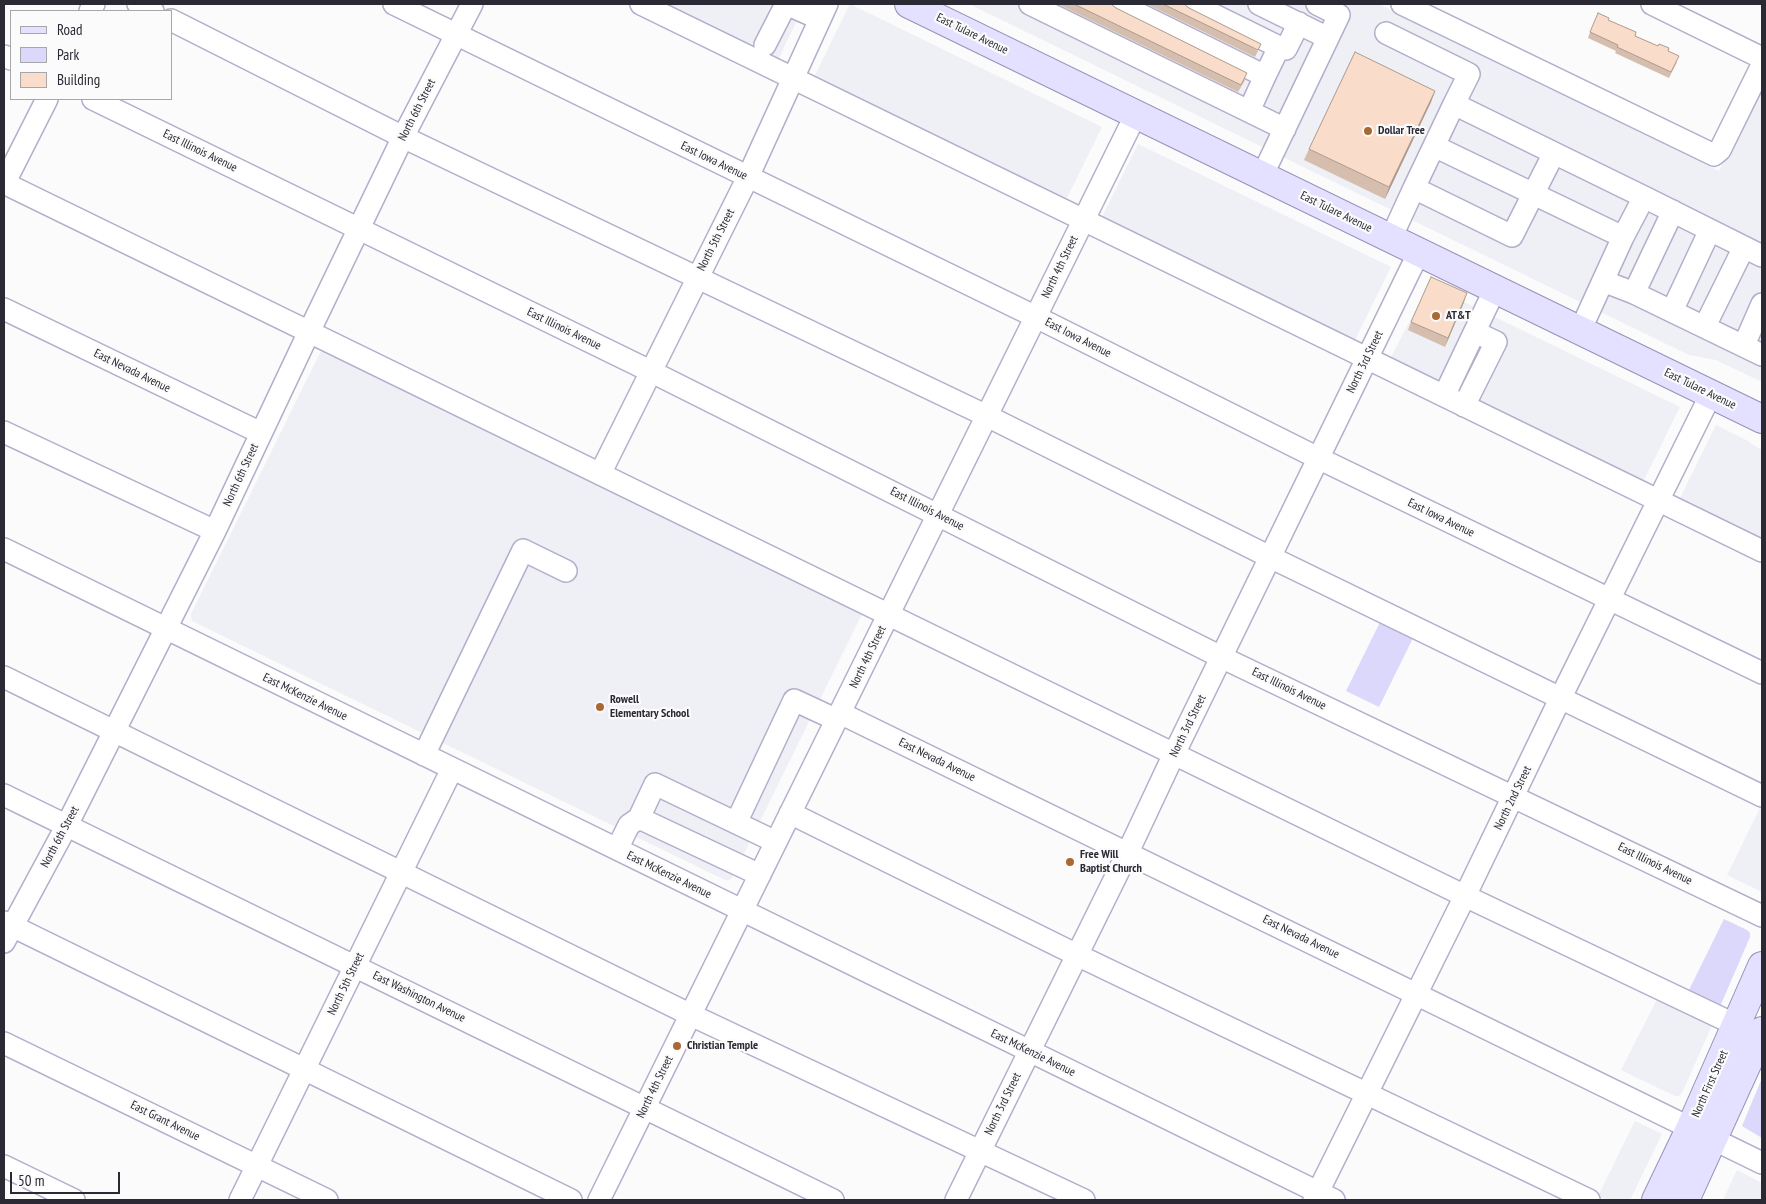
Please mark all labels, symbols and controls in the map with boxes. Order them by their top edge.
legend [10,10,172,100]
street label: East Tulare Avenue [934,10,1010,58]
text: Road [57,20,83,39]
text: Park [57,45,79,64]
text: Building [57,70,100,89]
street label: North 6th Street [395,77,439,143]
place label: Dollar Tree [1378,124,1425,138]
marker: Dollar Tree [1362,125,1374,137]
street label: East Illinois Avenue [161,127,239,175]
street label: East Iowa Avenue [678,139,750,183]
street label: East Tulare Avenue [1298,188,1374,236]
street label: North 5th Street [694,207,738,273]
street label: North 4th Street [1039,233,1081,301]
street label: East Illinois Avenue [525,305,603,353]
place label: AT&T [1446,309,1471,323]
marker: AT&T [1430,310,1442,322]
street label: East Iowa Avenue [1042,315,1114,361]
street label: North 3rd Street [1344,328,1386,396]
street label: East Nevada Avenue [91,346,173,396]
street label: East Tulare Avenue [1662,365,1738,413]
street label: North 6th Street [220,441,262,509]
street label: East Illinois Avenue [888,484,966,534]
street label: East Iowa Avenue [1405,496,1477,540]
street label: North 4th Street [847,623,889,691]
street label: East Illinois Avenue [1250,665,1328,713]
street label: East McKenzie Avenue [260,670,350,724]
street label: North 3rd Street [1167,692,1209,760]
place label: Rowell Elementary School [610,693,689,721]
marker: Rowell Elementary School [594,701,606,713]
street label: East Nevada Avenue [896,735,978,785]
street label: North 2nd Street [1491,764,1535,832]
street label: North 6th Street [38,804,82,870]
street label: East Illinois Avenue [1616,840,1694,888]
street label: East McKenzie Avenue [624,848,714,902]
place label: Free Will Baptist Church [1080,848,1142,876]
marker: Free Will Baptist Church [1064,856,1076,868]
street label: East Nevada Avenue [1260,912,1342,962]
street label: North 5th Street [325,950,367,1018]
street label: East Washington Avenue [370,968,468,1026]
street label: East McKenzie Avenue [988,1026,1078,1080]
place label: Christian Temple [687,1039,758,1053]
marker: Christian Temple [671,1040,683,1052]
street label: North First Street [1689,1048,1731,1120]
street label: North 4th Street [634,1053,676,1121]
street label: North 3rd Street [982,1070,1024,1138]
street label: East Grant Avenue [128,1098,202,1144]
scale bar [12,1162,122,1194]
text: 50 m [18,1171,44,1190]

